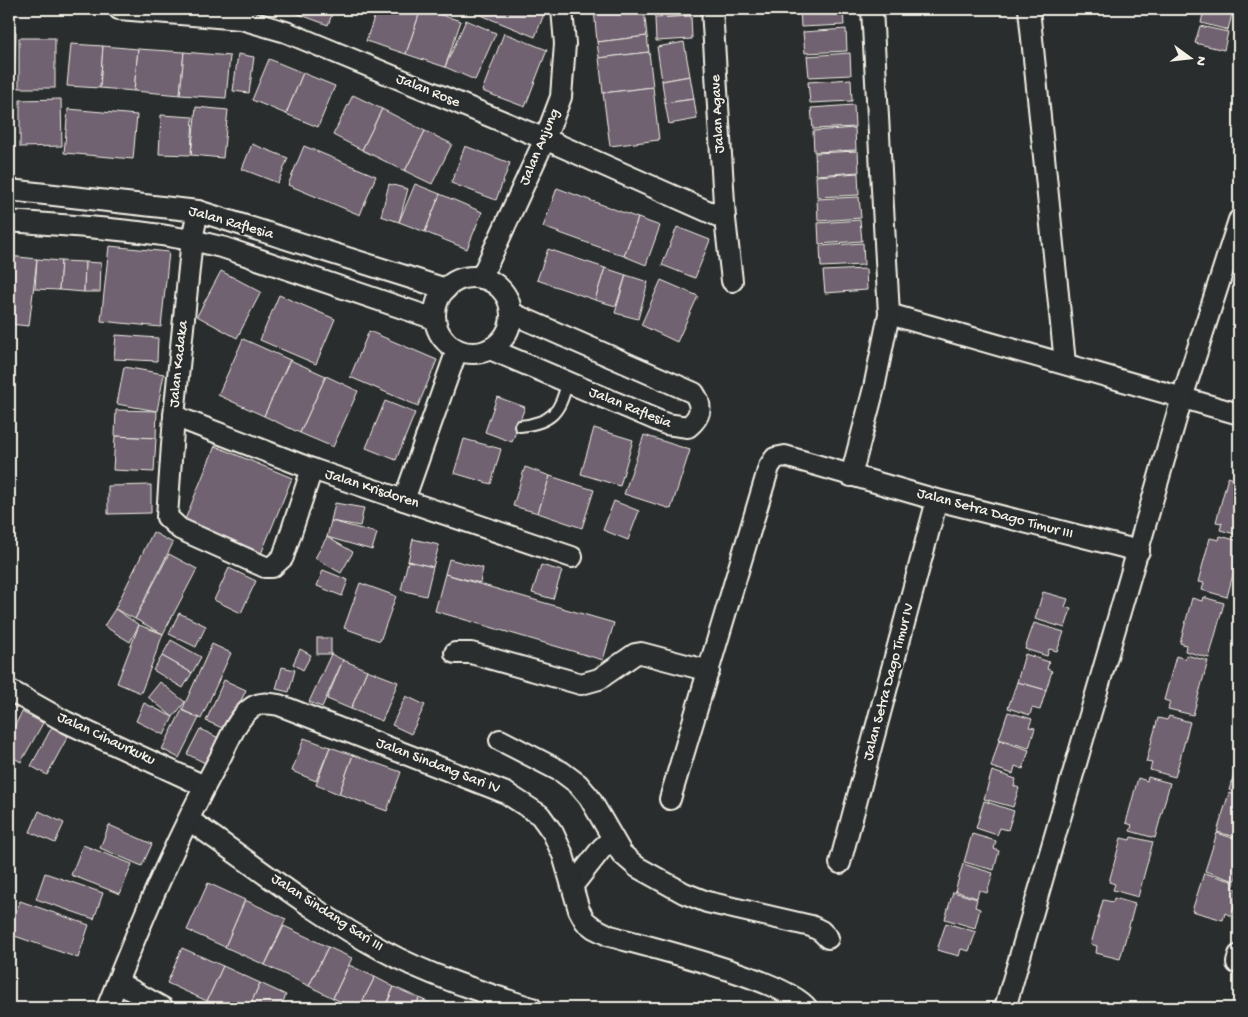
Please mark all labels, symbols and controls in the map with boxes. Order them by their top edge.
north arrow [1166,32,1216,82]
text: N [1191,54,1210,67]
street label: Jalan Rose [393,70,463,112]
street label: Jalan Agave [707,74,729,154]
street label: Jalan Anjung [516,106,564,188]
street label: Jalan Raflesia [186,202,276,244]
street label: Jalan Kadaka [165,319,193,408]
street label: Jalan Raflesia [586,383,675,433]
street label: Jalan Krisdoren [323,465,421,513]
street label: Jalan Setra Dago Timur III [915,484,1075,544]
street label: Jalan Setra Dago Timur IV [859,601,919,763]
street label: Jalan Cihaurkuku [54,708,158,770]
street label: Jalan Sindang Sari IV [373,734,503,798]
street label: Jalan Sindang Sari III [267,870,387,956]

